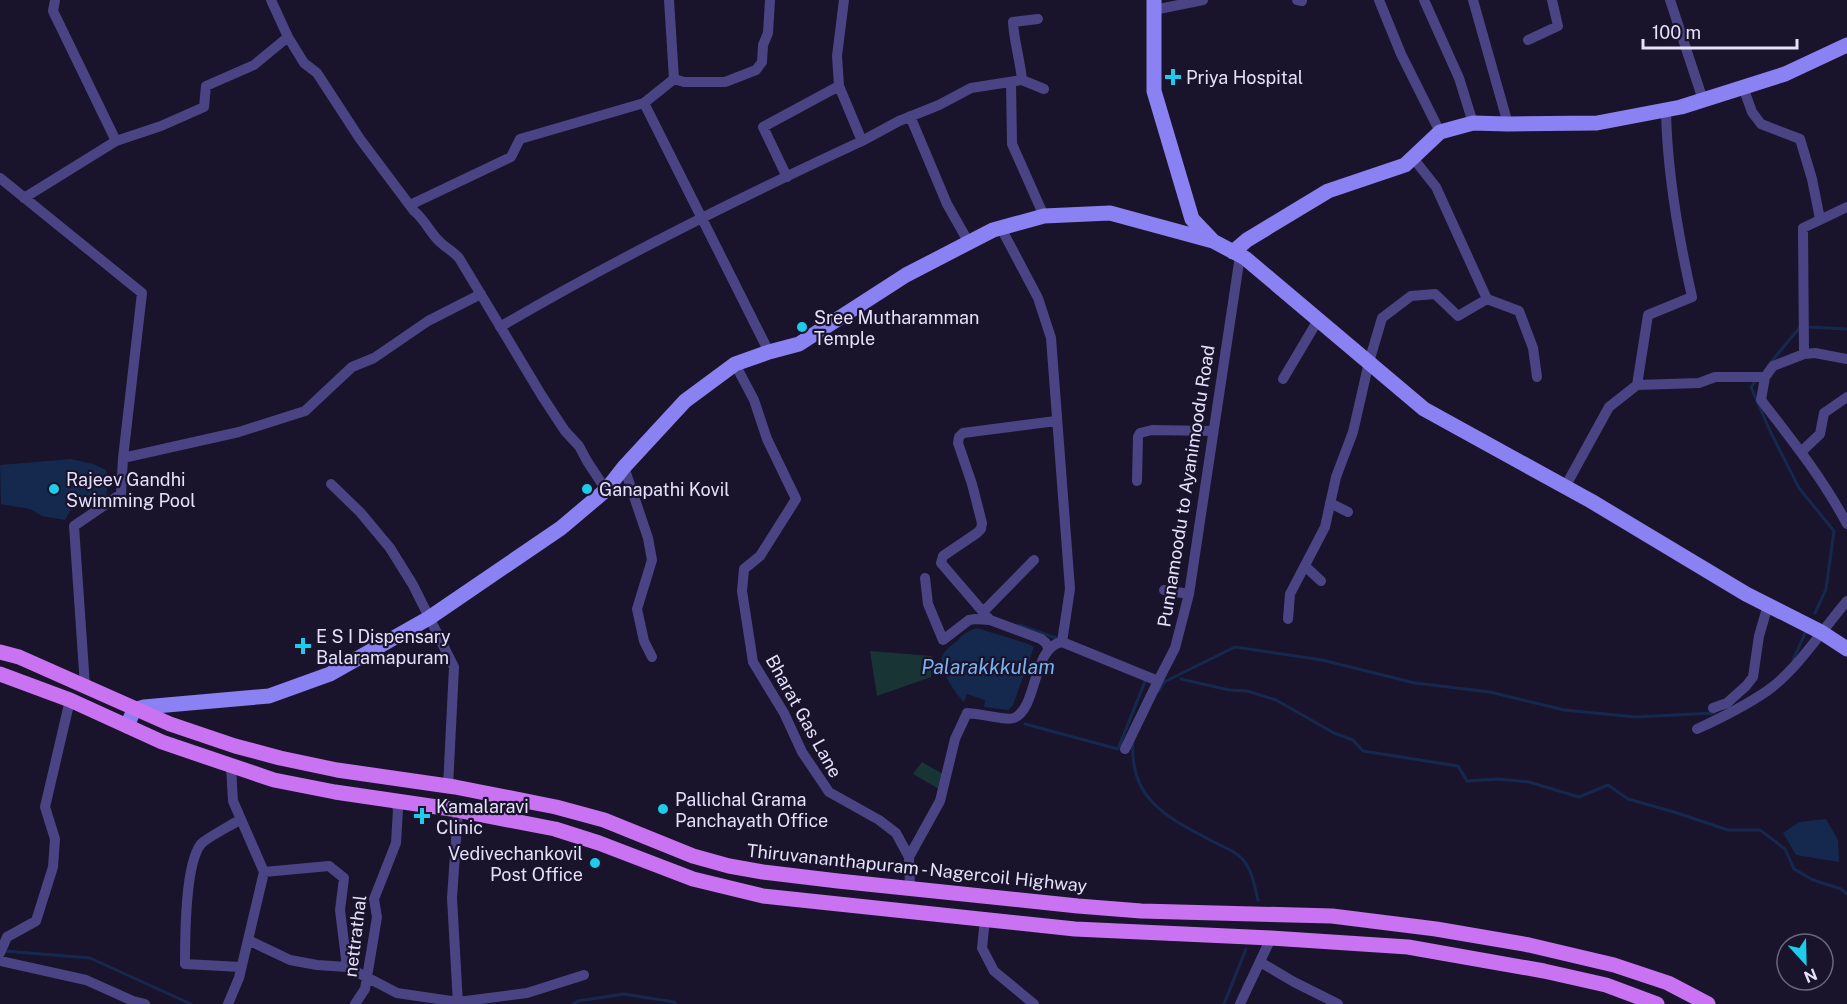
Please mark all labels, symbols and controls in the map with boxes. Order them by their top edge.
scale bar [1643,12,1798,50]
text: 100 m [1652,22,1701,43]
place label: Priya Hospital [1186,67,1303,88]
marker: Priya Hospital [1164,68,1182,86]
place label: Sree Mutharamman Temple [814,307,979,349]
marker: Sree Mutharamman Temple [795,320,809,334]
street label: Punnamoodu to Ayanimoodu Road [1153,343,1219,629]
place label: Rajeev Gandhi Swimming Pool [66,469,196,511]
place label: Ganapathi Kovil [599,479,730,500]
marker: Rajeev Gandhi Swimming Pool [47,482,61,496]
marker: Ganapathi Kovil [580,482,594,496]
place label: E S I Dispensary Balaramapuram [316,626,451,668]
marker: E S I Dispensary Balaramapuram [294,637,312,655]
street label: Bharat Gas Lane [762,651,846,781]
water label: Palarakkkulam [921,655,1055,679]
place label: Pallichal Grama Panchayath Office [675,789,828,831]
place label: Kamalaravi Clinic [436,796,529,838]
marker: Pallichal Grama Panchayath Office [656,802,670,816]
marker: Kamalaravi Clinic [413,807,431,825]
street label: Thiruvananthapuram - Nagercoil Highway [746,840,1089,896]
place label: Vedivechankovil Post Office [448,843,583,885]
marker: Vedivechankovil Post Office [588,856,602,870]
street label: nettrathal [340,894,370,978]
north arrow [1775,932,1835,992]
text: N [1801,964,1820,987]

